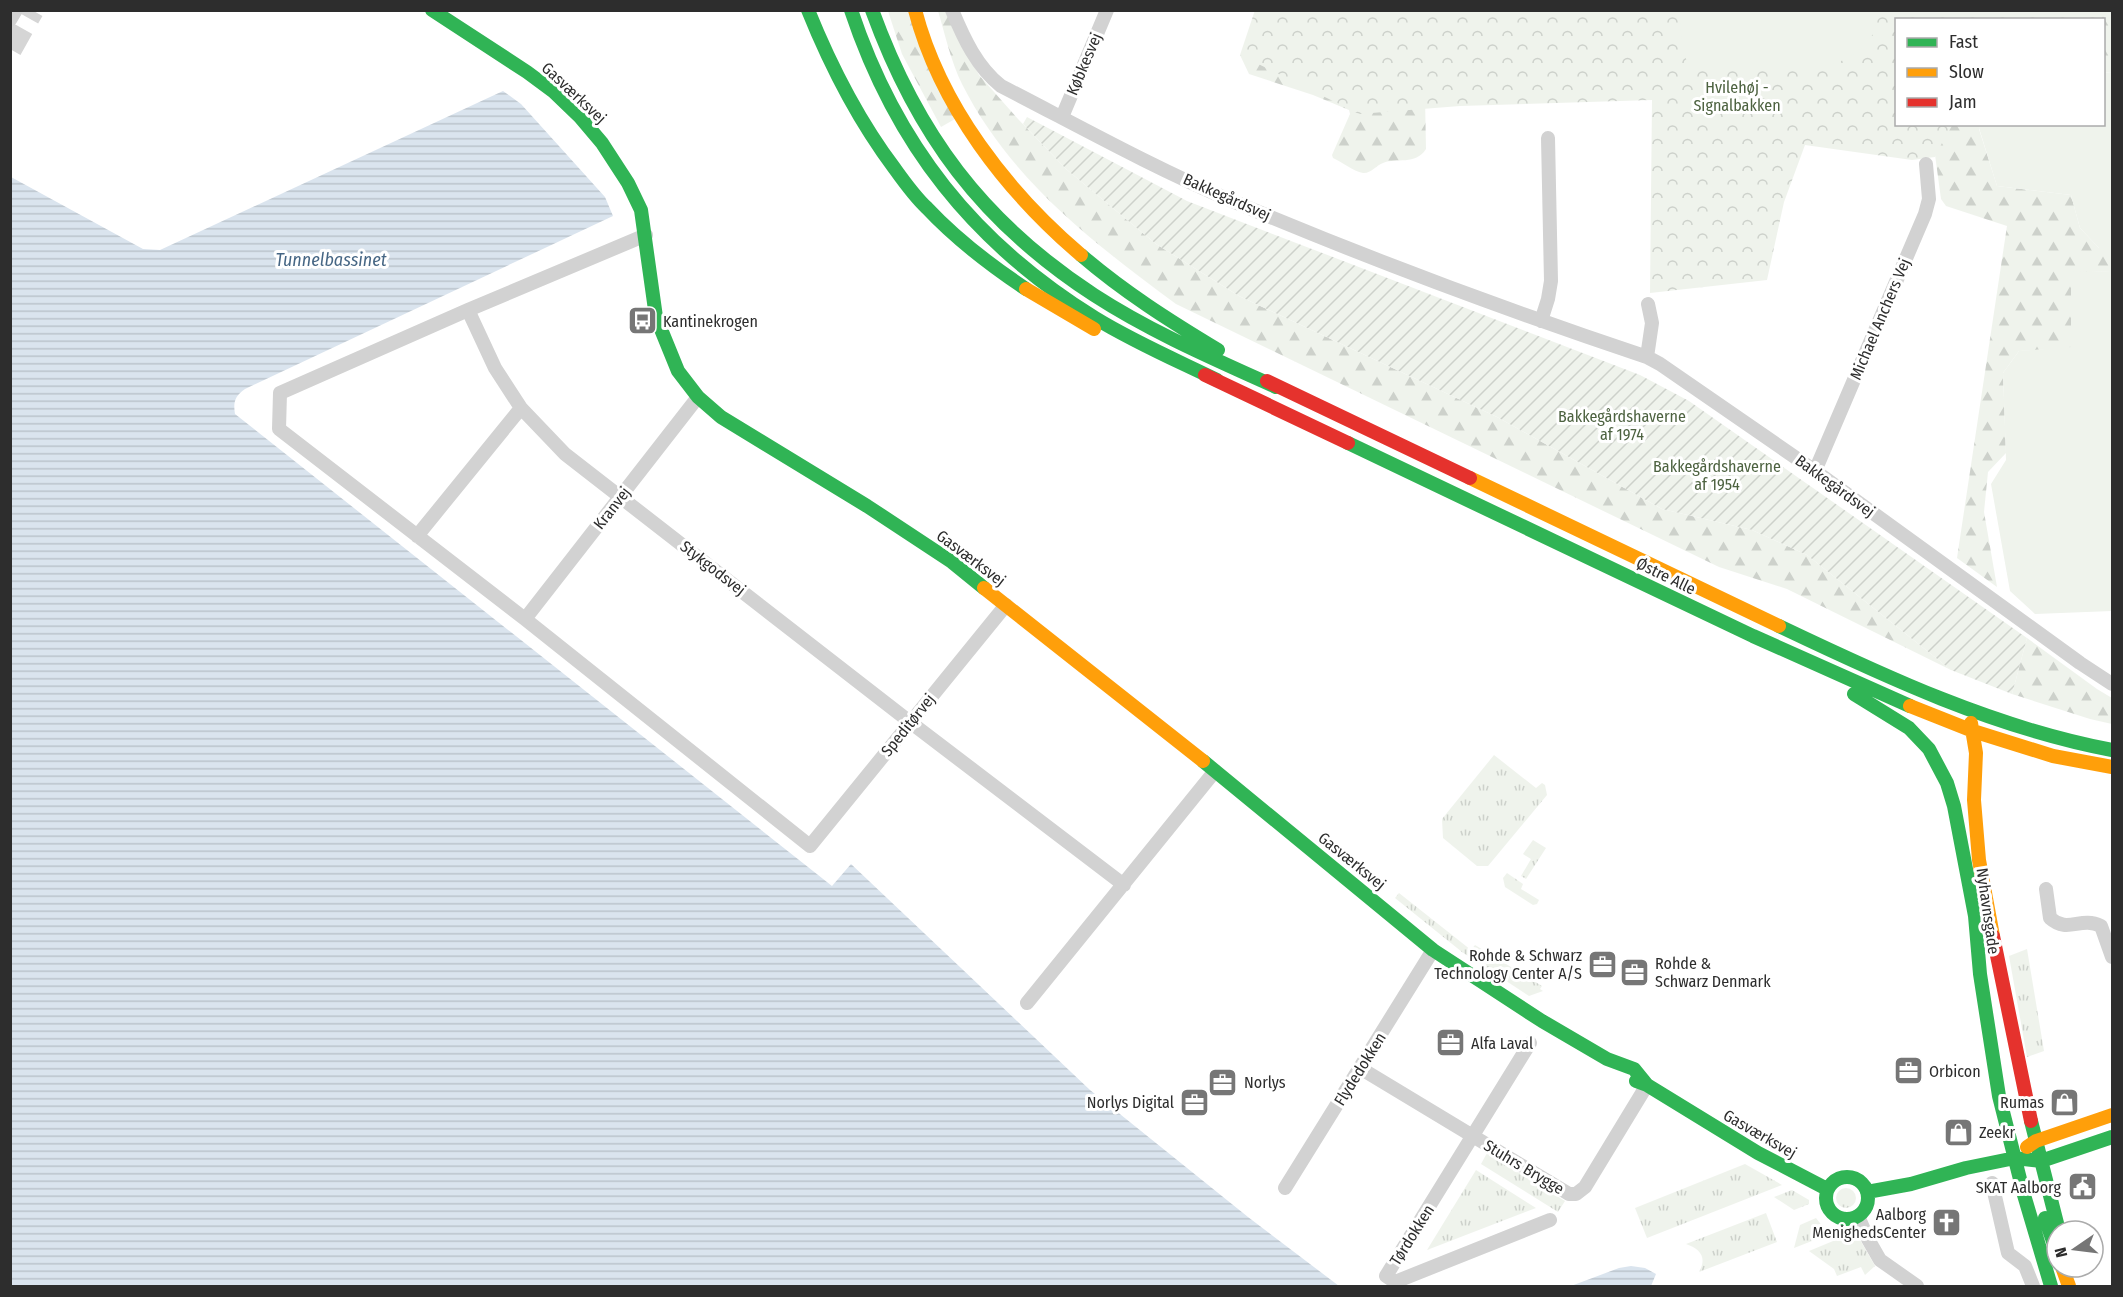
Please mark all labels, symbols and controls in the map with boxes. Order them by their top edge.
legend [1895,18,2105,126]
street label: Købkesvej [1062,30,1106,98]
text: Fast [1949,31,1978,53]
street label: Gasværksvej [538,58,610,128]
text: Slow [1949,61,1984,83]
park label: Hvilehøj - Signalbakken [1693,78,1781,115]
text: Jam [1949,91,1977,113]
street label: Bakkegårdsvej [1180,169,1274,225]
water label: Tunnelbassinet [275,249,387,271]
street label: Michael Anchers Vej [1846,255,1914,383]
bus stop icon: Kantinekrogen [626,305,658,337]
place label: Kantinekrogen [663,312,758,331]
park label: Bakkegårdshaverne af 1974 [1558,407,1686,444]
street label: Bakkegårdsvej [1792,451,1878,521]
park label: Bakkegårdshaverne af 1954 [1653,457,1781,494]
street label: Kranvej [590,483,634,533]
street label: Gasværksvej [933,526,1009,590]
street label: Stykgodsvej [677,537,749,599]
street label: Østre Alle [1633,554,1699,599]
street label: Speditørvej [877,690,939,760]
street label: Gasværksvej [1314,828,1390,894]
street label: Nyhavnsgade [1973,867,2003,955]
place label: Rohde & Schwarz Technology Center A/S [1434,946,1582,983]
office icon: Rohde & Schwarz Technology Center A/S [1587,948,1619,980]
place label: Rohde & Schwarz Denmark [1655,954,1771,991]
office icon: Rohde & Schwarz Denmark [1618,956,1650,988]
office icon: Alfa Laval [1434,1027,1466,1059]
street label: Flydedokken [1330,1029,1390,1109]
place label: Alfa Laval [1471,1034,1533,1053]
office icon: Orbicon [1892,1055,1924,1087]
place label: Orbicon [1929,1062,1981,1081]
office icon: Norlys [1207,1066,1239,1098]
place label: Norlys [1244,1073,1286,1092]
office icon: Norlys Digital [1179,1086,1211,1118]
shop icon: Rumas [2049,1086,2081,1118]
place label: Norlys Digital [1087,1093,1174,1112]
place label: Rumas [2000,1093,2044,1112]
street label: Gasværksvej [1720,1105,1800,1163]
shop icon: Zeekr [1942,1116,1974,1148]
place label: Zeekr [1979,1123,2015,1142]
street label: Stuhrs Brygge [1481,1136,1568,1198]
public building icon: SKAT Aalborg [2066,1171,2098,1203]
place label: SKAT Aalborg [1976,1178,2061,1197]
street label: Tørdokken [1386,1201,1438,1269]
place label: Aalborg MenighedsCenter [1812,1205,1926,1242]
church icon: Aalborg MenighedsCenter [1931,1207,1963,1239]
north arrow [2045,1219,2105,1279]
text: N [2051,1246,2071,1259]

